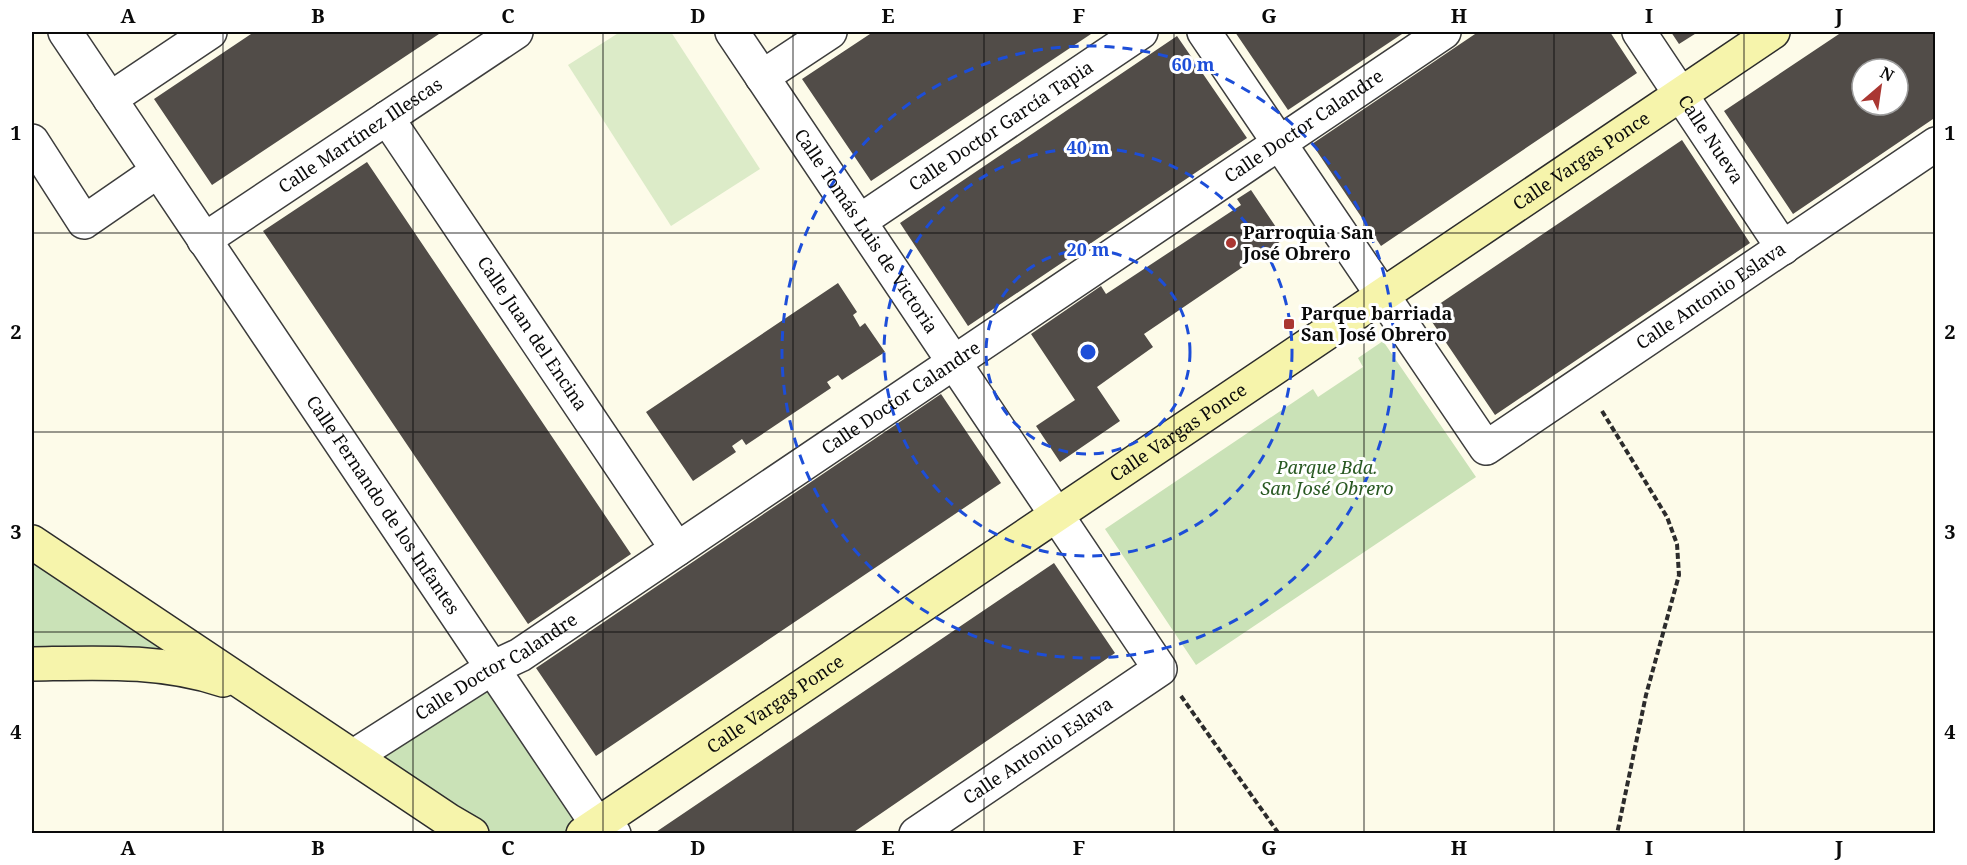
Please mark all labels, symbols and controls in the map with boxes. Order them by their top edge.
text: A [120,2,136,29]
text: B [311,2,325,29]
text: C [501,2,515,29]
text: D [690,2,706,29]
text: E [881,2,895,29]
text: F [1073,2,1085,29]
text: G [1261,2,1277,29]
text: H [1451,2,1467,29]
text: I [1645,2,1653,29]
text: J [1834,2,1843,29]
text: 60 m [1172,52,1215,76]
street label: Calle Doctor García Tapia [904,55,1097,196]
north arrow [1850,57,1910,117]
text: N [1876,61,1898,87]
street label: Calle Doctor Calandre [1219,63,1387,188]
street label: Calle Martínez Illescas [273,72,446,198]
street label: Calle Nueva [1673,90,1750,188]
street label: Calle Vargas Ponce [1508,105,1654,215]
text: 1 [10,119,22,146]
text: 1 [1944,119,1956,146]
street label: Calle Tomás Luis de Victoria [789,124,944,338]
text: 40 m [1067,135,1110,159]
place label: Parroquia San José Obrero [1242,220,1374,265]
marker: Parroquia San José Obrero [1224,236,1238,250]
street label: Calle Antonio Eslava [1631,236,1790,354]
text: 20 m [1067,237,1110,261]
street label: Calle Juan del Encina [472,251,594,415]
place label: Parque barriada San José Obrero [1301,301,1452,346]
marker: Parque barriada San José Obrero [1282,317,1296,331]
text: 2 [10,318,22,345]
text: 2 [1944,318,1956,345]
street label: Calle Doctor Calandre [816,335,985,459]
centre of rings [1078,342,1098,362]
street label: Calle Vargas Ponce [1105,377,1251,487]
street label: Calle Fernando de los Infantes [301,390,466,619]
park label: Parque Bda. San José Obrero [1260,455,1394,500]
text: 3 [10,518,22,545]
text: 3 [1944,518,1956,545]
street label: Calle Doctor Calandre [410,607,582,725]
street label: Calle Vargas Ponce [702,649,848,758]
street label: Calle Antonio Eslava [958,691,1117,809]
text: 4 [10,718,22,745]
text: 4 [1944,718,1956,745]
text: A [120,834,136,861]
text: B [311,834,325,861]
text: C [501,834,515,861]
text: D [690,834,706,861]
text: E [881,834,895,861]
text: F [1073,834,1085,861]
text: G [1261,834,1277,861]
text: H [1451,834,1467,861]
text: I [1645,834,1653,861]
text: J [1834,834,1843,861]

